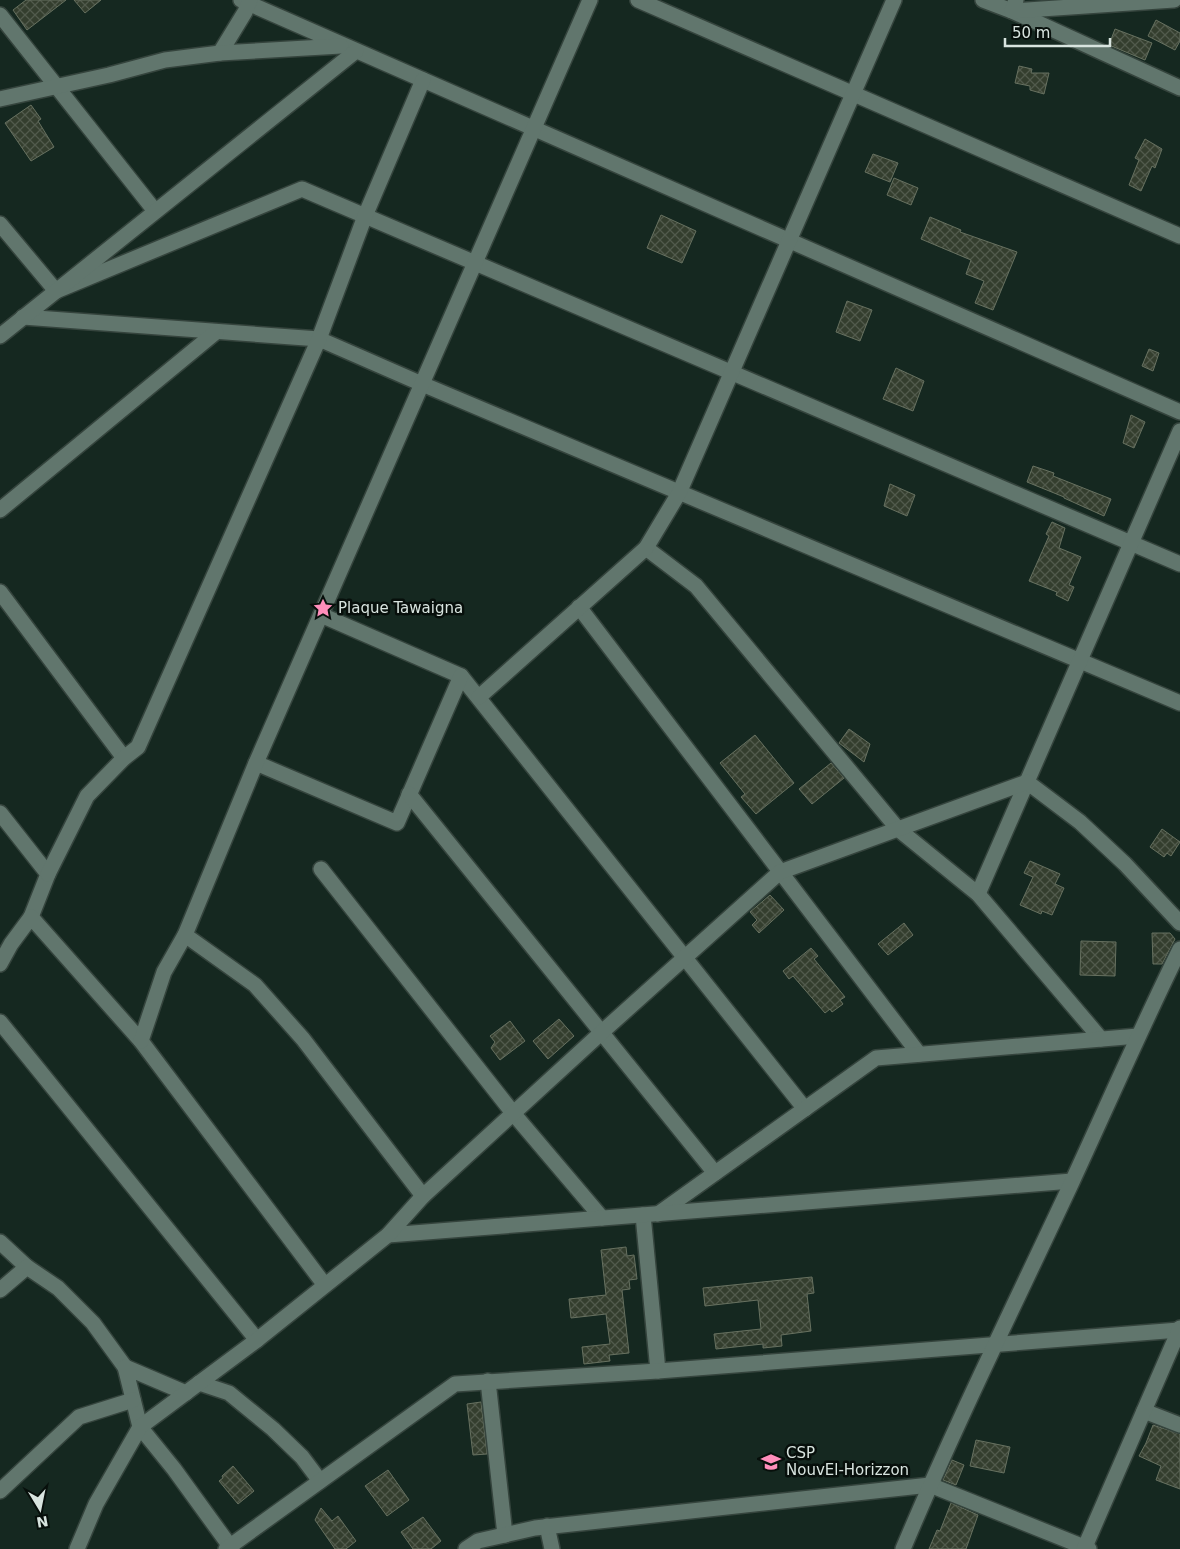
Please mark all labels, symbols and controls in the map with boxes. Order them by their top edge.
scale bar [1005,15,1110,47]
text: 50 m [1012,24,1050,42]
place icon: Plaque Tawaigna [312,597,334,619]
place label: Plaque Tawaigna [338,599,463,617]
place label: CSP NouvEl-Horizzon [786,1444,909,1479]
school or university icon: CSP NouvEl-Horizzon [760,1451,782,1473]
north arrow [15,1484,65,1534]
text: N [35,1513,49,1531]

